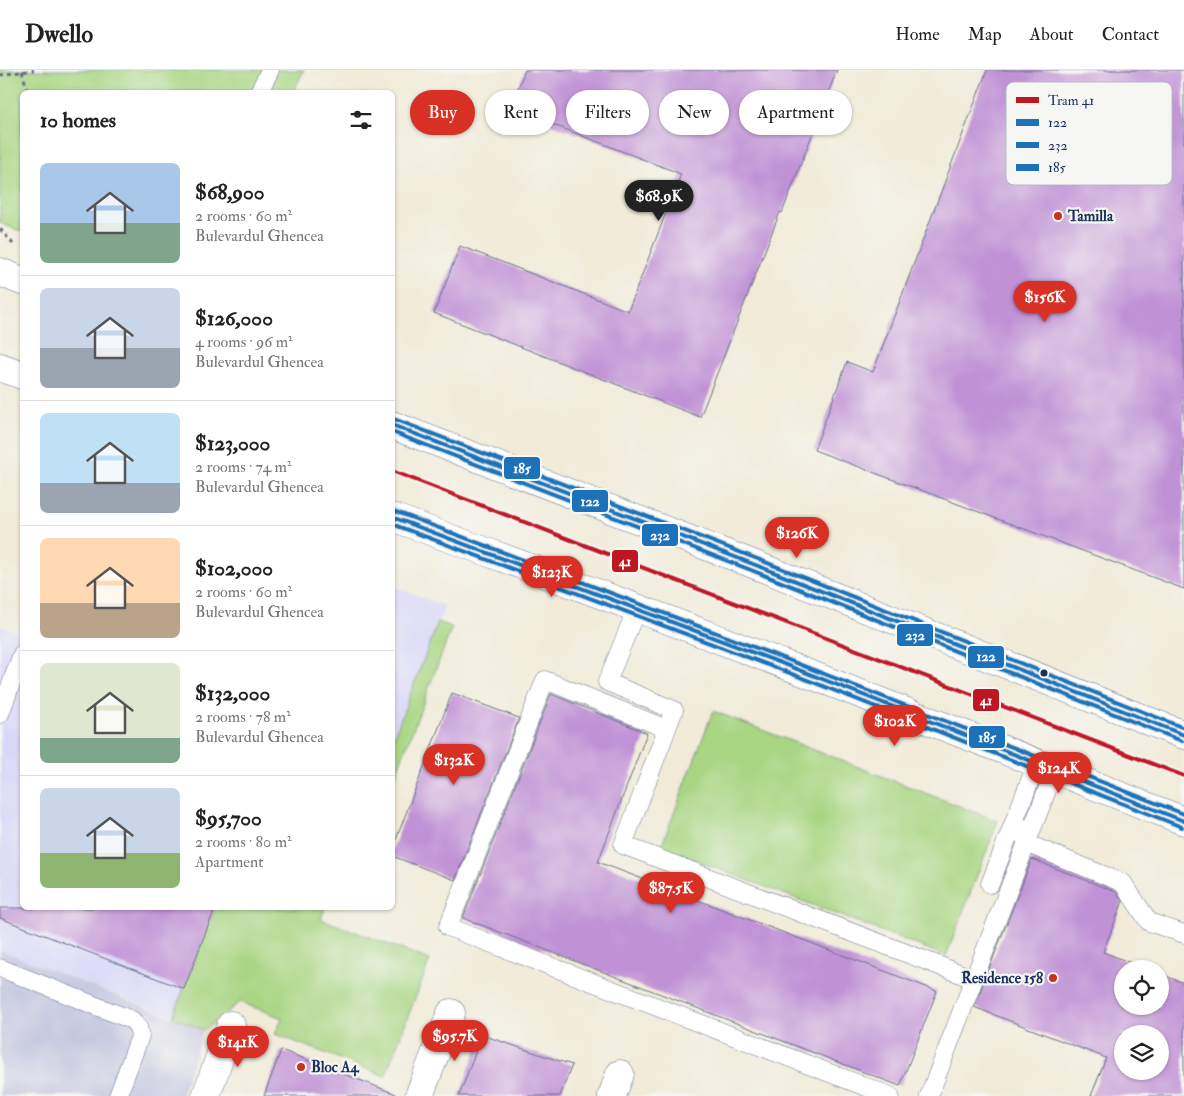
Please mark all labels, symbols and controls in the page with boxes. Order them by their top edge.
text: Dwello [25,19,93,50]
text: Home [895,23,940,46]
text: Map [968,23,1002,46]
text: About [1030,23,1074,46]
text: Contact [1102,23,1159,46]
legend [1006,82,1172,185]
chip: Buy [410,90,475,135]
chip: Rent [485,90,556,135]
chip: Filters [566,90,649,135]
chip: New [659,90,729,135]
chip: Apartment [739,90,852,135]
text: Tram 41 [1048,92,1094,109]
icon: filters [347,106,375,134]
text: 10 homes [40,107,116,134]
text: 122 [1048,114,1067,131]
text: 232 [1048,137,1068,154]
text: 185 [1048,159,1067,176]
text: $68,900 [195,179,265,206]
pin: $68.9K [618,180,700,222]
icon: home [80,183,140,243]
text: $68.9K [635,186,683,206]
text: 2 rooms · 60 m² [195,206,292,226]
place label: Tamilla [1067,207,1114,226]
marker: Tamilla [1052,210,1064,222]
text: Bulevardul Ghencea [195,226,324,246]
pin: $156K [1010,280,1080,323]
text: $156K [1025,287,1065,307]
text: $126,000 [195,305,273,332]
icon: home [80,308,140,368]
text: 4 rooms · 96 m² [195,332,293,352]
text: Bulevardul Ghencea [195,352,324,372]
text: $123,000 [195,430,270,457]
icon: home [80,433,140,493]
line badge: 185 [503,456,541,480]
text: 2 rooms · 74 m² [195,457,291,477]
text: 185 [513,460,532,477]
text: Bulevardul Ghencea [195,477,324,497]
line badge: 122 [571,489,609,513]
text: 122 [580,493,600,510]
pin: $126K [762,516,832,559]
line badge: 232 [641,523,679,547]
text: $126K [776,523,818,543]
text: 232 [650,527,670,544]
line badge: 41 [611,549,639,573]
text: 41 [618,553,631,570]
text: $102,000 [195,555,273,582]
pin: $123K [517,556,587,598]
icon: home [80,558,140,618]
text: $123K [532,562,572,582]
text: 2 rooms · 60 m² [195,582,292,602]
text: Bulevardul Ghencea [195,602,324,622]
line badge: 232 [896,623,934,647]
text: 232 [905,627,925,644]
line badge: 122 [967,645,1005,669]
text: 122 [976,648,996,665]
unlabelled marker [1039,668,1049,678]
text: $132,000 [195,680,270,707]
icon: home [80,683,140,743]
line badge: 41 [972,688,1000,712]
text: 41 [979,692,992,709]
pin: $102K [860,704,930,747]
text: 2 rooms · 78 m² [195,707,291,727]
text: $102K [874,711,916,731]
line badge: 185 [968,725,1006,749]
text: Bulevardul Ghencea [195,727,324,747]
text: 185 [978,729,997,746]
pin: $132K [419,744,489,786]
text: $132K [434,750,474,770]
pin: $124K [1024,752,1094,794]
text: $124K [1038,758,1080,778]
text: $95,700 [195,805,262,832]
icon: home [80,808,140,868]
text: 2 rooms · 80 m² [195,832,292,852]
text: Apartment [195,852,263,872]
pin: $87.5K [630,872,712,914]
text: $87.5K [649,878,693,898]
map controls [1114,960,1169,1080]
button: locate [1114,960,1169,1015]
place label: Residence 158 [961,969,1043,988]
marker: Residence 158 [1047,972,1059,984]
pin: $95.7K [414,1020,496,1062]
button: layers [1114,1025,1169,1080]
pin: $141K [203,1026,273,1068]
text: $95.7K [432,1026,478,1046]
text: $141K [218,1032,258,1052]
place label: Bloc A4 [311,1058,359,1077]
marker: Bloc A4 [295,1061,307,1073]

